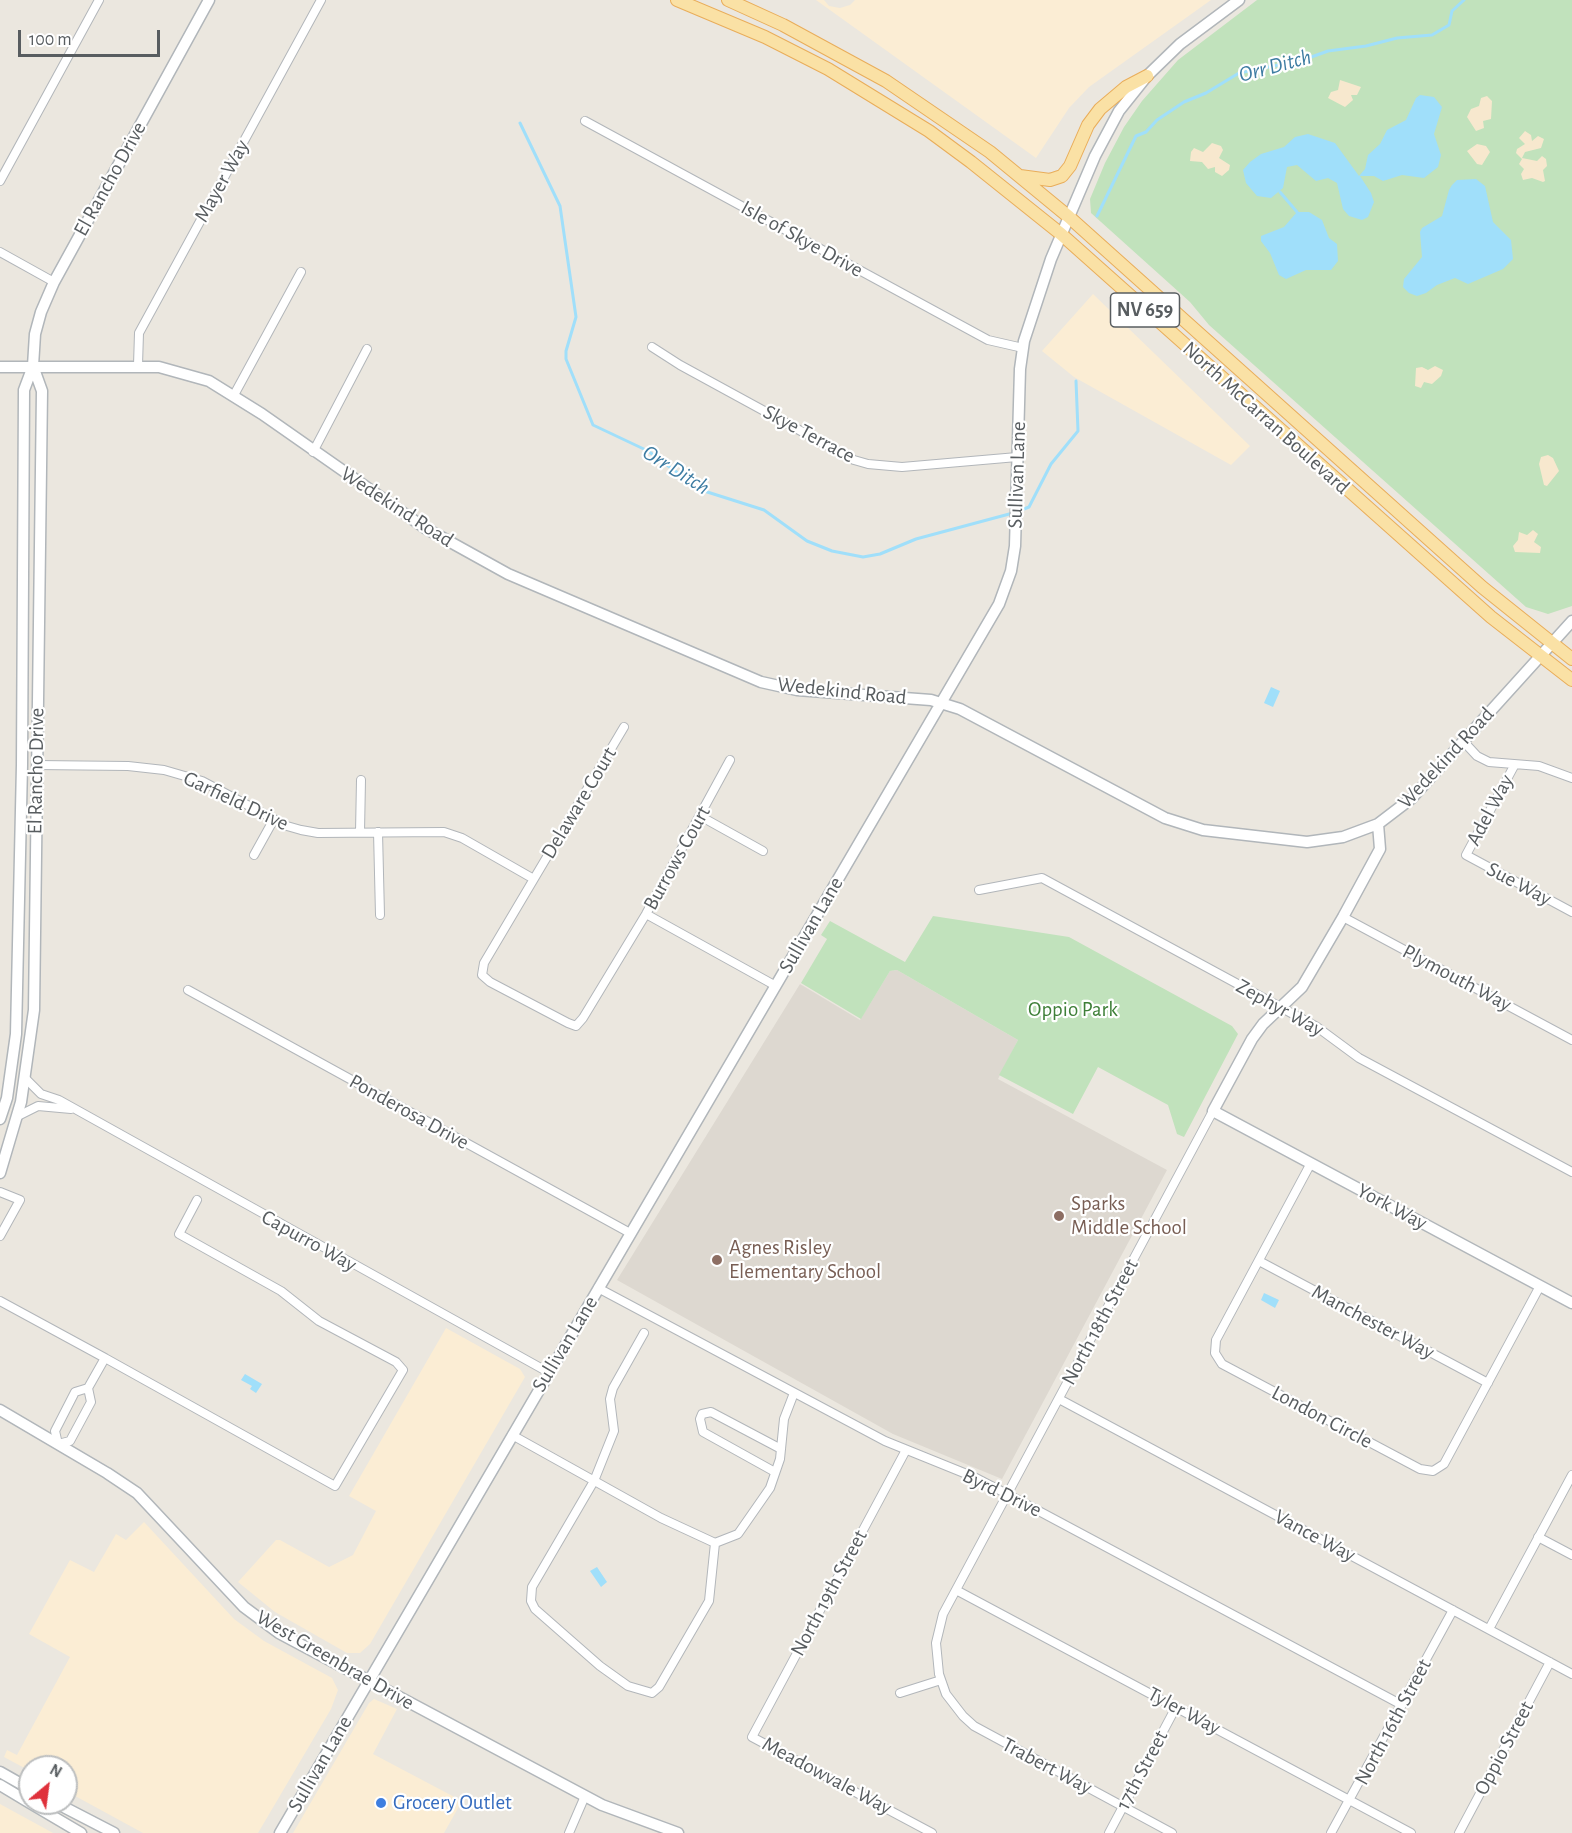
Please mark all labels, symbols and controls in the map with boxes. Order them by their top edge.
scale bar [21,18,164,56]
text: 100 m [29,31,72,49]
water label: Orr Ditch [1236,44,1314,88]
street label: El Rancho Drive [68,117,152,241]
street label: Mayer Way [189,135,255,227]
street label: Isle of Skye Drive [737,195,867,283]
road number: NV 659 [1110,293,1180,327]
street label: North McCarran Boulevard [1177,336,1355,500]
street label: Skye Terrace [759,399,859,469]
street label: Sullivan Lane [1003,421,1031,529]
water label: Orr Ditch [638,439,714,501]
street label: Wedekind Road [336,461,458,553]
street label: Wedekind Road [776,672,908,710]
street label: Wedekind Road [1393,702,1499,814]
street label: El Rancho Drive [22,707,50,835]
street label: Delaware Court [536,743,622,863]
street label: Garfield Drive [179,766,293,836]
street label: Adel Way [1461,770,1519,850]
street label: Burrows Court [638,801,716,915]
street label: Sue Way [1482,856,1556,912]
street label: Sullivan Lane [773,872,849,978]
street label: Plymouth Way [1398,939,1516,1017]
street label: Zephyr Way [1232,974,1328,1042]
park label: Oppio Park [1028,997,1118,1023]
street label: Ponderosa Drive [345,1069,473,1155]
street label: York Way [1353,1178,1431,1236]
place label: Sparks Middle School [1071,1191,1187,1241]
street label: Capurro Way [257,1204,361,1278]
marker: Sparks Middle School [1052,1209,1066,1223]
place label: Agnes Risley Elementary School [729,1235,881,1285]
marker: Agnes Risley Elementary School [710,1253,724,1267]
street label: North 18th Street [1056,1254,1144,1390]
street label: Manchester Way [1307,1279,1439,1365]
street label: Sullivan Lane [527,1292,603,1396]
street label: London Circle [1267,1380,1377,1454]
street label: Byrd Drive [958,1463,1046,1523]
street label: Vance Way [1270,1504,1360,1568]
street label: North 19th Street [785,1525,873,1661]
street label: West Greenbrae Drive [252,1605,418,1715]
street label: North 16th Street [1349,1654,1437,1790]
street label: Tyler Way [1143,1681,1225,1741]
street label: Oppio Street [1469,1697,1539,1799]
street label: Sullivan Lane [282,1711,358,1817]
street label: 17th Street [1111,1726,1173,1814]
street label: Meadowvale Way [758,1731,896,1821]
street label: Trabert Way [998,1732,1096,1800]
north arrow [18,1755,78,1815]
text: N [47,1761,65,1781]
place label: Grocery Outlet [393,1790,512,1816]
marker: Grocery Outlet [374,1796,388,1810]

